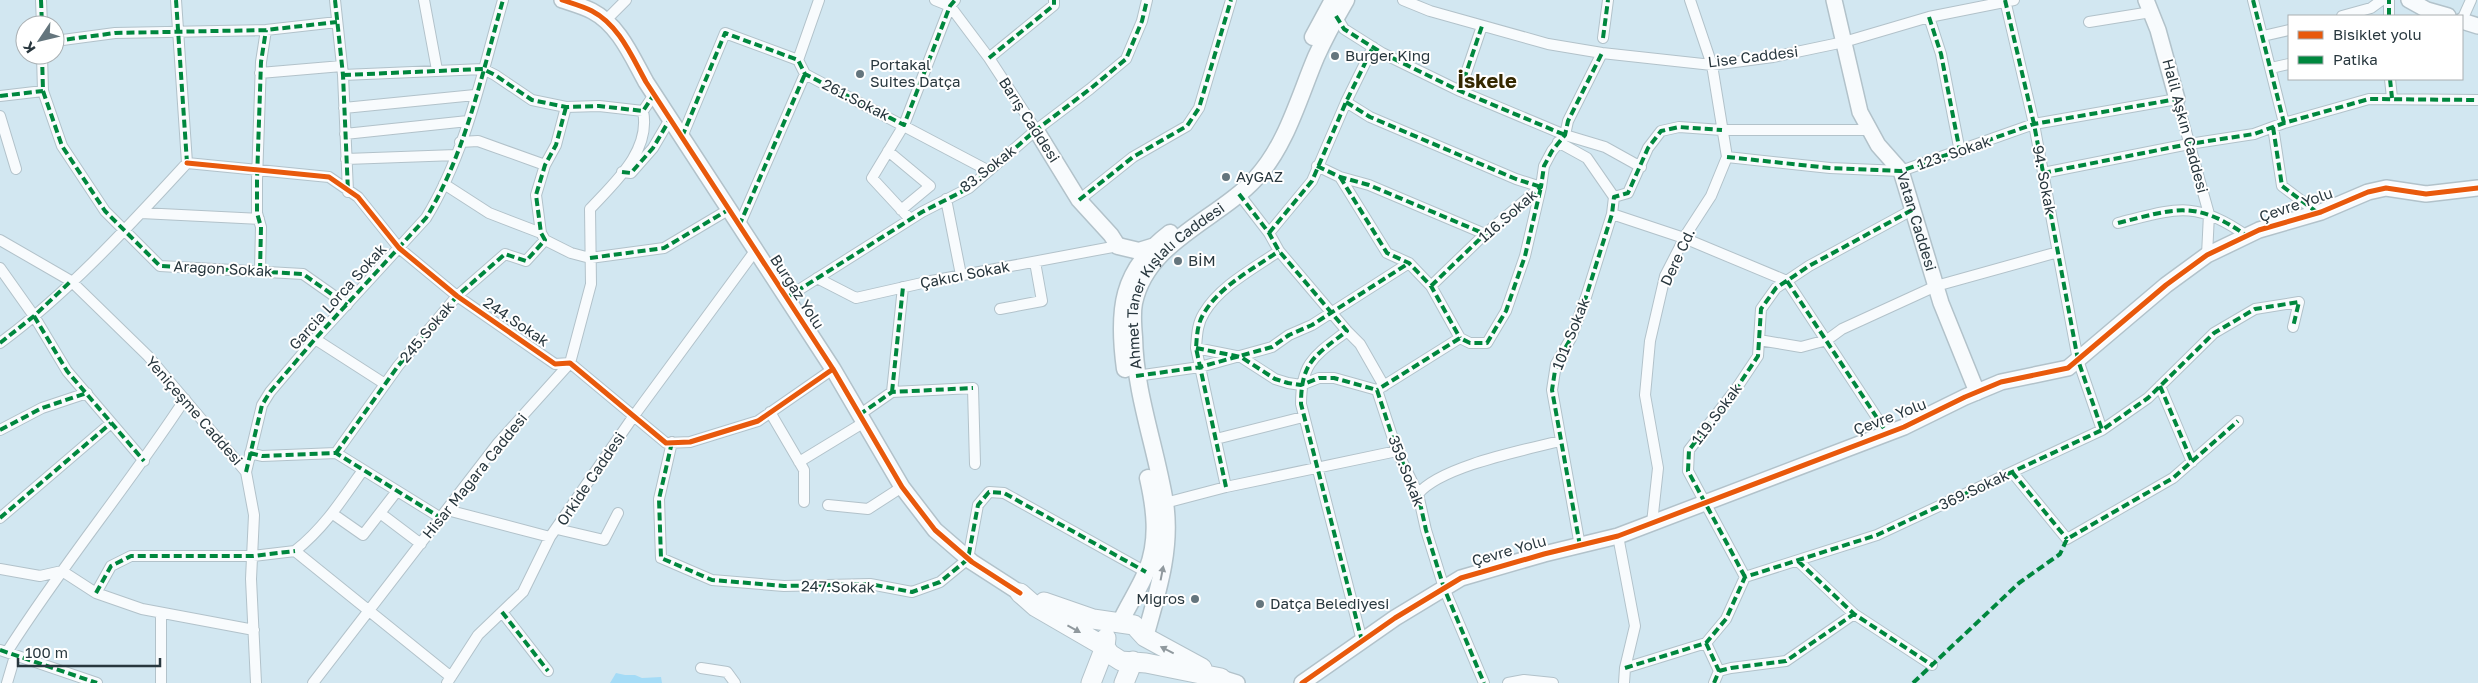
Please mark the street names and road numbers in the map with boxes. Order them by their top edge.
street label: Lise Caddesi [1707,42,1799,70]
street label: Halil Aşkın Caddesi [2159,57,2213,195]
street label: Barış Caddesi [996,73,1064,165]
street label: 261.Sokak [820,74,894,124]
street label: 123. Sokak [1914,131,1993,173]
street label: 83.Sokak [956,140,1019,196]
street label: 94. Sokak [2029,144,2061,217]
street label: Vatan Caddesi [1894,169,1941,273]
street label: Çevre Yolu [2257,183,2335,225]
street label: 116.Sokak [1474,185,1541,246]
street label: Ahmet Taner Kışlalı Caddesi [1123,198,1228,370]
street label: Dere Cd. [1656,225,1698,288]
street label: Garcia Lorca Sokak [285,239,390,353]
street label: Burgaz Yolu [767,251,829,332]
street label: Aragon Sokak [173,256,274,280]
street label: Çakıcı Sokak [918,256,1012,292]
street label: 244.Sokak [480,293,553,350]
street label: 101. Sokak [1547,295,1593,372]
street label: 245.Sokak [395,297,457,366]
street label: Yeniçeşme Caddesi [142,352,247,469]
street label: 119.Sokak [1687,379,1745,448]
street label: Çevre Yolu [1851,394,1929,438]
street label: Hisar Mağara Caddesi [418,409,530,542]
street label: Orkide Caddesi [552,428,628,529]
street label: 359.Sokak [1385,433,1429,509]
street label: 369.Sokak [1936,465,2012,513]
street label: Çevre Yolu [1470,531,1548,569]
street label: 247.Sokak [801,576,876,596]

